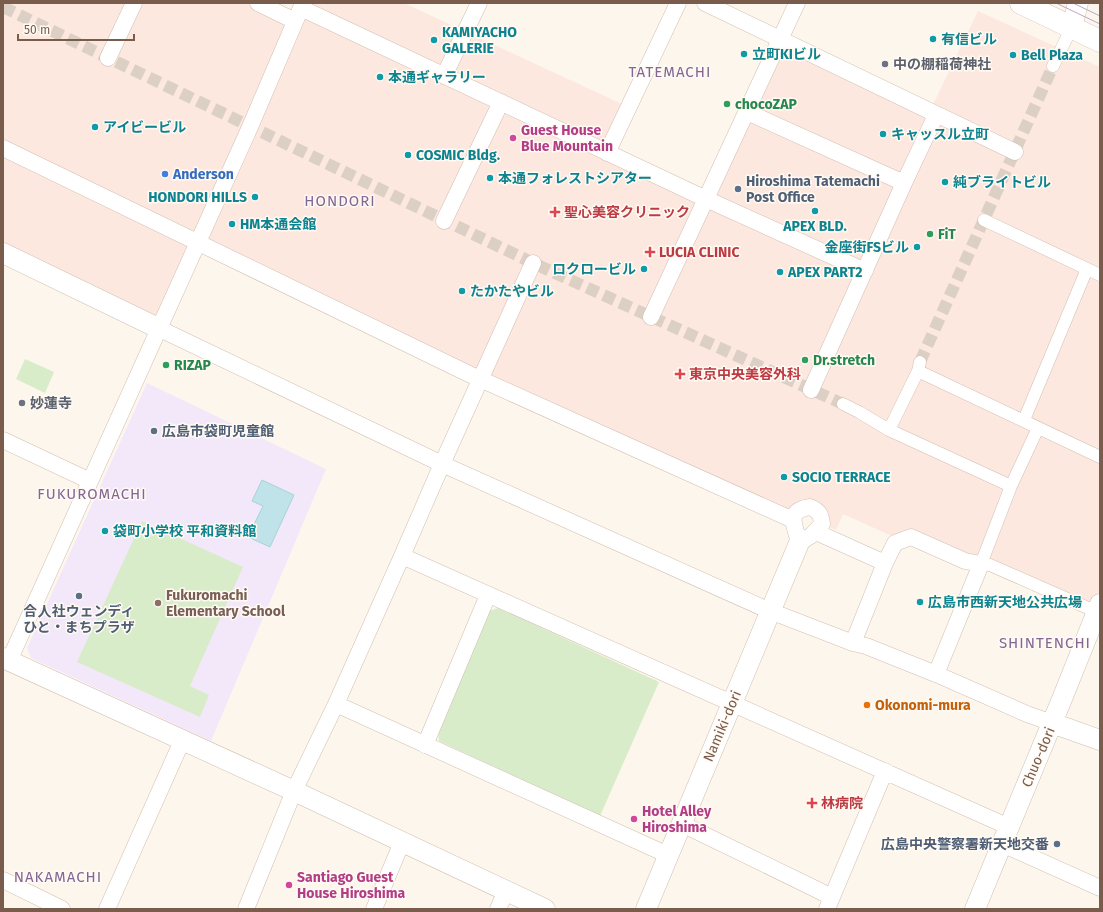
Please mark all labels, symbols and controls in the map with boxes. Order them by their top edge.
scale bar [18,16,134,42]
text: 50 m [24,23,50,37]
place label: KAMIYACHO GALERIE [442,24,517,57]
place label: 有信ビル [941,31,997,48]
marker: 有信ビル [928,34,938,44]
marker: KAMIYACHO GALERIE [429,35,439,45]
place label: 立町KIビル [752,46,821,63]
place label: Bell Plaza [1021,47,1083,64]
marker: 立町KIビル [739,49,749,59]
marker: Bell Plaza [1008,50,1018,60]
place label: 中の棚稲荷神社 [893,56,991,73]
marker: 中の棚稲荷神社 [880,59,890,69]
district label: TATEMACHI [629,63,711,81]
place label: 本通ギャラリー [388,69,486,86]
marker: 本通ギャラリー [375,72,385,82]
place label: chocoZAP [735,96,797,113]
marker: chocoZAP [722,99,732,109]
place label: アイビービル [103,119,186,136]
marker: アイビービル [90,122,100,132]
place label: Guest House Blue Mountain [521,122,613,155]
place label: キャッスル立町 [891,126,989,143]
marker: キャッスル立町 [878,129,888,139]
marker: Guest House Blue Mountain [508,133,518,143]
place label: COSMIC Bldg. [416,147,500,164]
marker: COSMIC Bldg. [403,150,413,160]
place label: Anderson [172,166,234,183]
marker: Anderson [160,169,170,179]
place label: 本通フォレストシアター [498,170,652,187]
marker: 本通フォレストシアター [485,173,495,183]
place label: Hiroshima Tatemachi Post Office [746,173,880,206]
place label: 純ブライトビル [953,174,1051,191]
marker: 純ブライトビル [940,177,950,187]
marker: Hiroshima Tatemachi Post Office [733,184,743,194]
place label: HONDORI HILLS [148,189,247,206]
marker: HONDORI HILLS [250,192,260,202]
district label: HONDORI [304,192,376,210]
place label: 聖心美容クリニック [564,204,690,221]
marker: 聖心美容クリニック [549,206,561,218]
marker: APEX BLD. [810,206,820,216]
place label: HM本通会館 [240,216,316,233]
place label: APEX BLD. [782,218,847,235]
marker: HM本通会館 [227,219,237,229]
place label: FiT [938,226,956,243]
marker: FiT [925,229,935,239]
place label: 金座街FSビル [824,239,909,256]
marker: 金座街FSビル [912,242,922,252]
place label: LUCIA CLINIC [659,244,739,261]
marker: LUCIA CLINIC [644,246,656,258]
place label: ロクロービル [552,261,636,278]
marker: ロクロービル [639,264,649,274]
place label: APEX PART2 [787,264,862,281]
marker: APEX PART2 [775,267,785,277]
place label: たかたやビル [470,283,554,300]
marker: たかたやビル [457,286,467,296]
place label: Dr.stretch [813,352,875,369]
marker: Dr.stretch [800,355,810,365]
place label: RIZAP [174,357,212,374]
marker: RIZAP [161,360,171,370]
place label: 東京中央美容外科 [689,366,801,383]
marker: 東京中央美容外科 [674,368,686,380]
place label: 妙蓮寺 [30,395,72,412]
marker: 妙蓮寺 [17,398,27,408]
place label: 広島市袋町児童館 [162,423,274,440]
marker: 広島市袋町児童館 [149,426,159,436]
place label: SOCIO TERRACE [792,469,891,486]
marker: SOCIO TERRACE [779,472,789,482]
district label: FUKUROMACHI [37,485,147,503]
place label: 袋町小学校 平和資料館 [113,523,256,540]
marker: 袋町小学校 平和資料館 [100,526,110,536]
place label: Fukuromachi Elementary School [166,587,286,620]
marker: 合人社ウェンディ ひと・まちプラザ [74,591,84,601]
place label: 広島市西新天地公共広場 [928,594,1082,611]
marker: 広島市西新天地公共広場 [915,597,925,607]
marker: Fukuromachi Elementary School [153,598,163,608]
place label: 合人社ウェンディ ひと・まちプラザ [23,603,135,636]
district label: SHINTENCHI [999,634,1091,652]
street label: Namiki-dori [700,688,745,764]
place label: Okonomi-mura [875,697,971,714]
marker: Okonomi-mura [862,700,872,710]
street label: Chuo-dori [1018,725,1059,790]
place label: 林病院 [821,795,863,812]
marker: 林病院 [806,797,818,809]
place label: Hotel Alley Hiroshima [642,803,712,836]
marker: Hotel Alley Hiroshima [629,814,639,824]
place label: 広島中央警察署新天地交番 [881,836,1049,853]
marker: 広島中央警察署新天地交番 [1052,839,1062,849]
district label: NAKAMACHI [14,868,102,886]
place label: Santiago Guest House Hiroshima [297,869,406,902]
marker: Santiago Guest House Hiroshima [284,880,294,890]

